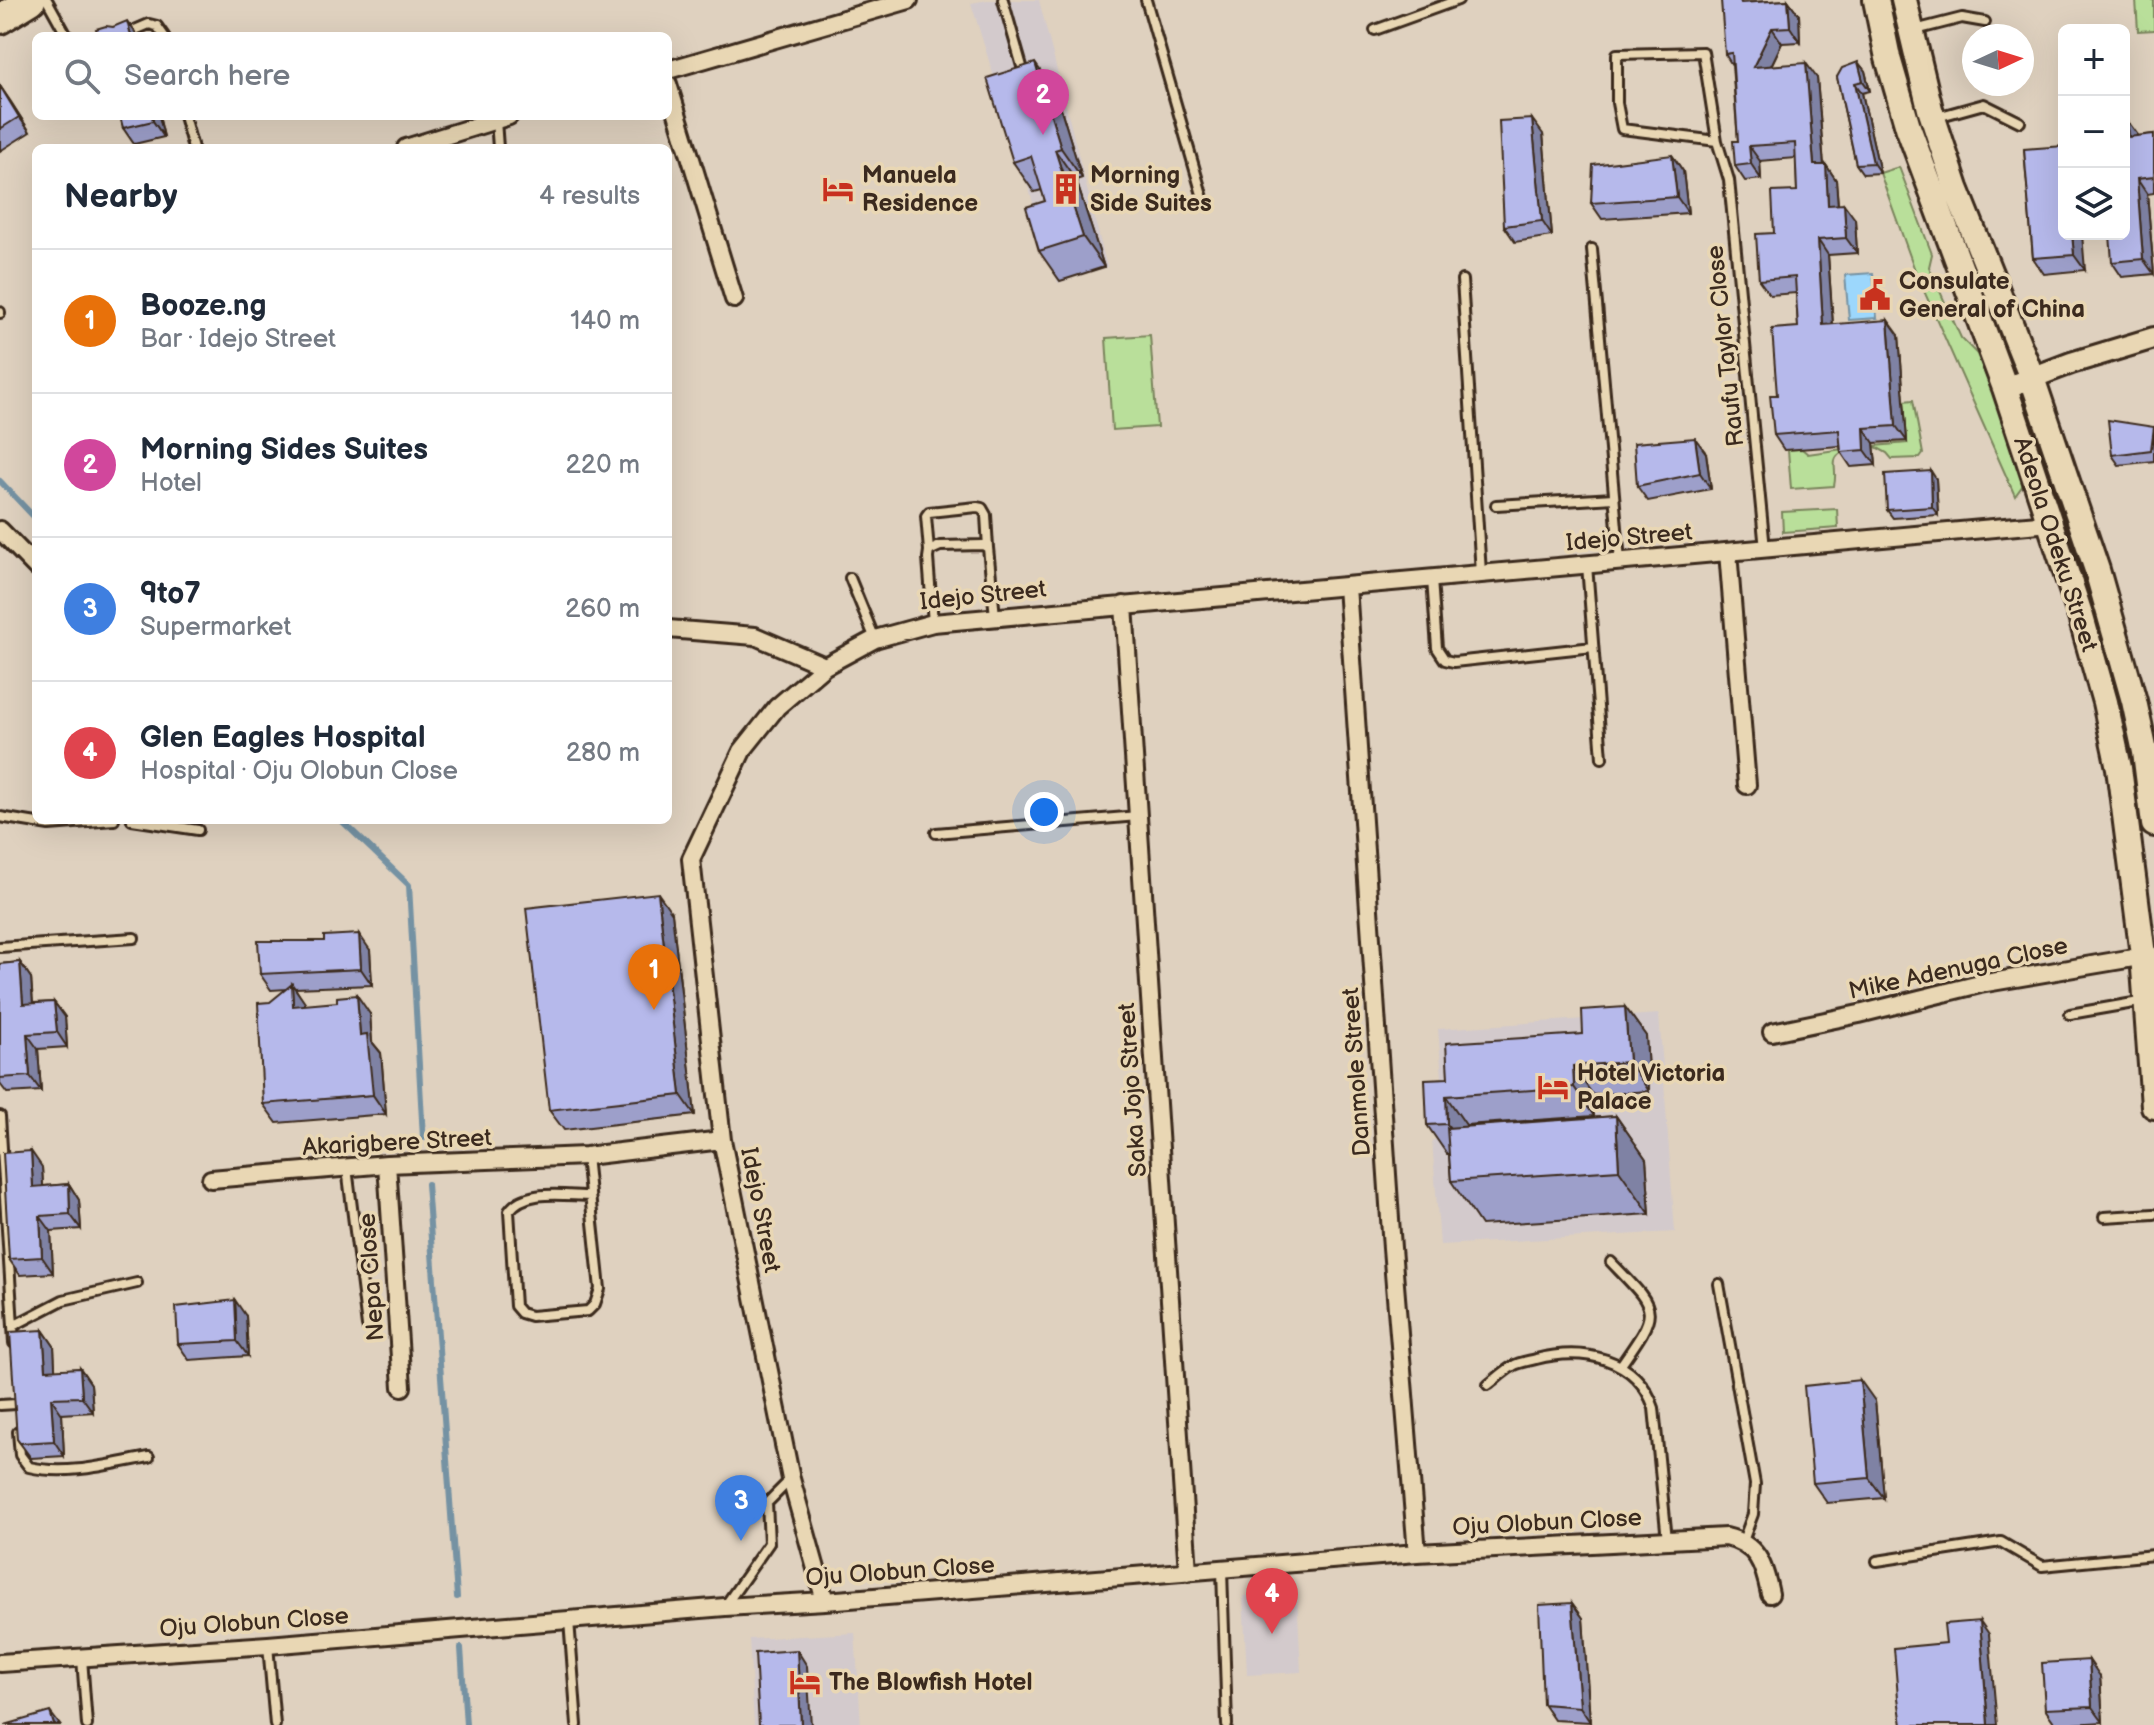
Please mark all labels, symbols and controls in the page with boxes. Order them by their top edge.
north arrow [1962,24,2034,96]
map controls [2058,24,2130,240]
button: + [2058,24,2130,96]
search box [32,32,672,120]
icon: search [60,54,104,98]
text: Search here [124,58,290,94]
pin: 2 [1017,69,1069,135]
button: − [2058,96,2130,168]
place label: Manuela Residence [862,161,978,218]
place label: Morning Side Suites [1090,161,1212,218]
button: layers [2058,168,2130,240]
hotel icon: Manuela Residence [821,172,855,206]
building icon: Morning Side Suites [1049,172,1083,206]
text: Nearby [64,176,178,217]
text: 4 results [539,181,640,212]
street label: Raufu Taylor Close [1700,244,1750,448]
place label: Consulate General of China [1899,267,2085,324]
public building icon: Consulate General of China [1858,278,1892,312]
text: Booze.ng [140,288,267,324]
text: 1 [85,306,95,337]
text: 140 m [570,306,640,337]
text: Bar · Idejo Street [140,324,336,355]
text: Morning Sides Suites [140,432,428,468]
street label: Adeola Odeku Street [2007,433,2104,656]
text: 2 [82,450,98,481]
text: 220 m [566,450,640,481]
text: Hotel [140,468,202,499]
street label: Idejo Street [1565,517,1694,557]
street label: Idejo Street [919,574,1048,617]
text: 9to7 [140,576,201,612]
text: 3 [82,594,98,625]
text: 260 m [565,594,640,625]
text: Supermarket [140,612,291,643]
text: Glen Eagles Hospital [140,720,425,756]
text: 4 [82,738,98,769]
text: 280 m [566,738,640,769]
text: Hospital · Oju Olobun Close [140,756,458,787]
your location [1024,792,1064,832]
street label: Mike Adenuga Close [1846,931,2070,1006]
pin: 1 [628,944,680,1010]
street label: Danmole Street [1336,986,1377,1157]
street label: Saka Jojo Street [1112,1001,1153,1178]
place label: Hotel Victoria Palace [1577,1059,1725,1116]
hotel icon: Hotel Victoria Palace [1536,1070,1570,1104]
street label: Akarigbere Street [301,1123,493,1162]
street label: Idejo Street [734,1145,787,1276]
street label: Nepa Close [353,1212,390,1342]
pin: 3 [715,1475,767,1541]
street label: Oju Olobun Close [1452,1503,1642,1542]
street label: Oju Olobun Close [804,1550,996,1593]
pin: 4 [1246,1568,1298,1634]
street label: Oju Olobun Close [158,1601,350,1644]
hotel icon: The Blowfish Hotel [788,1665,822,1699]
place label: The Blowfish Hotel [829,1668,1032,1697]

